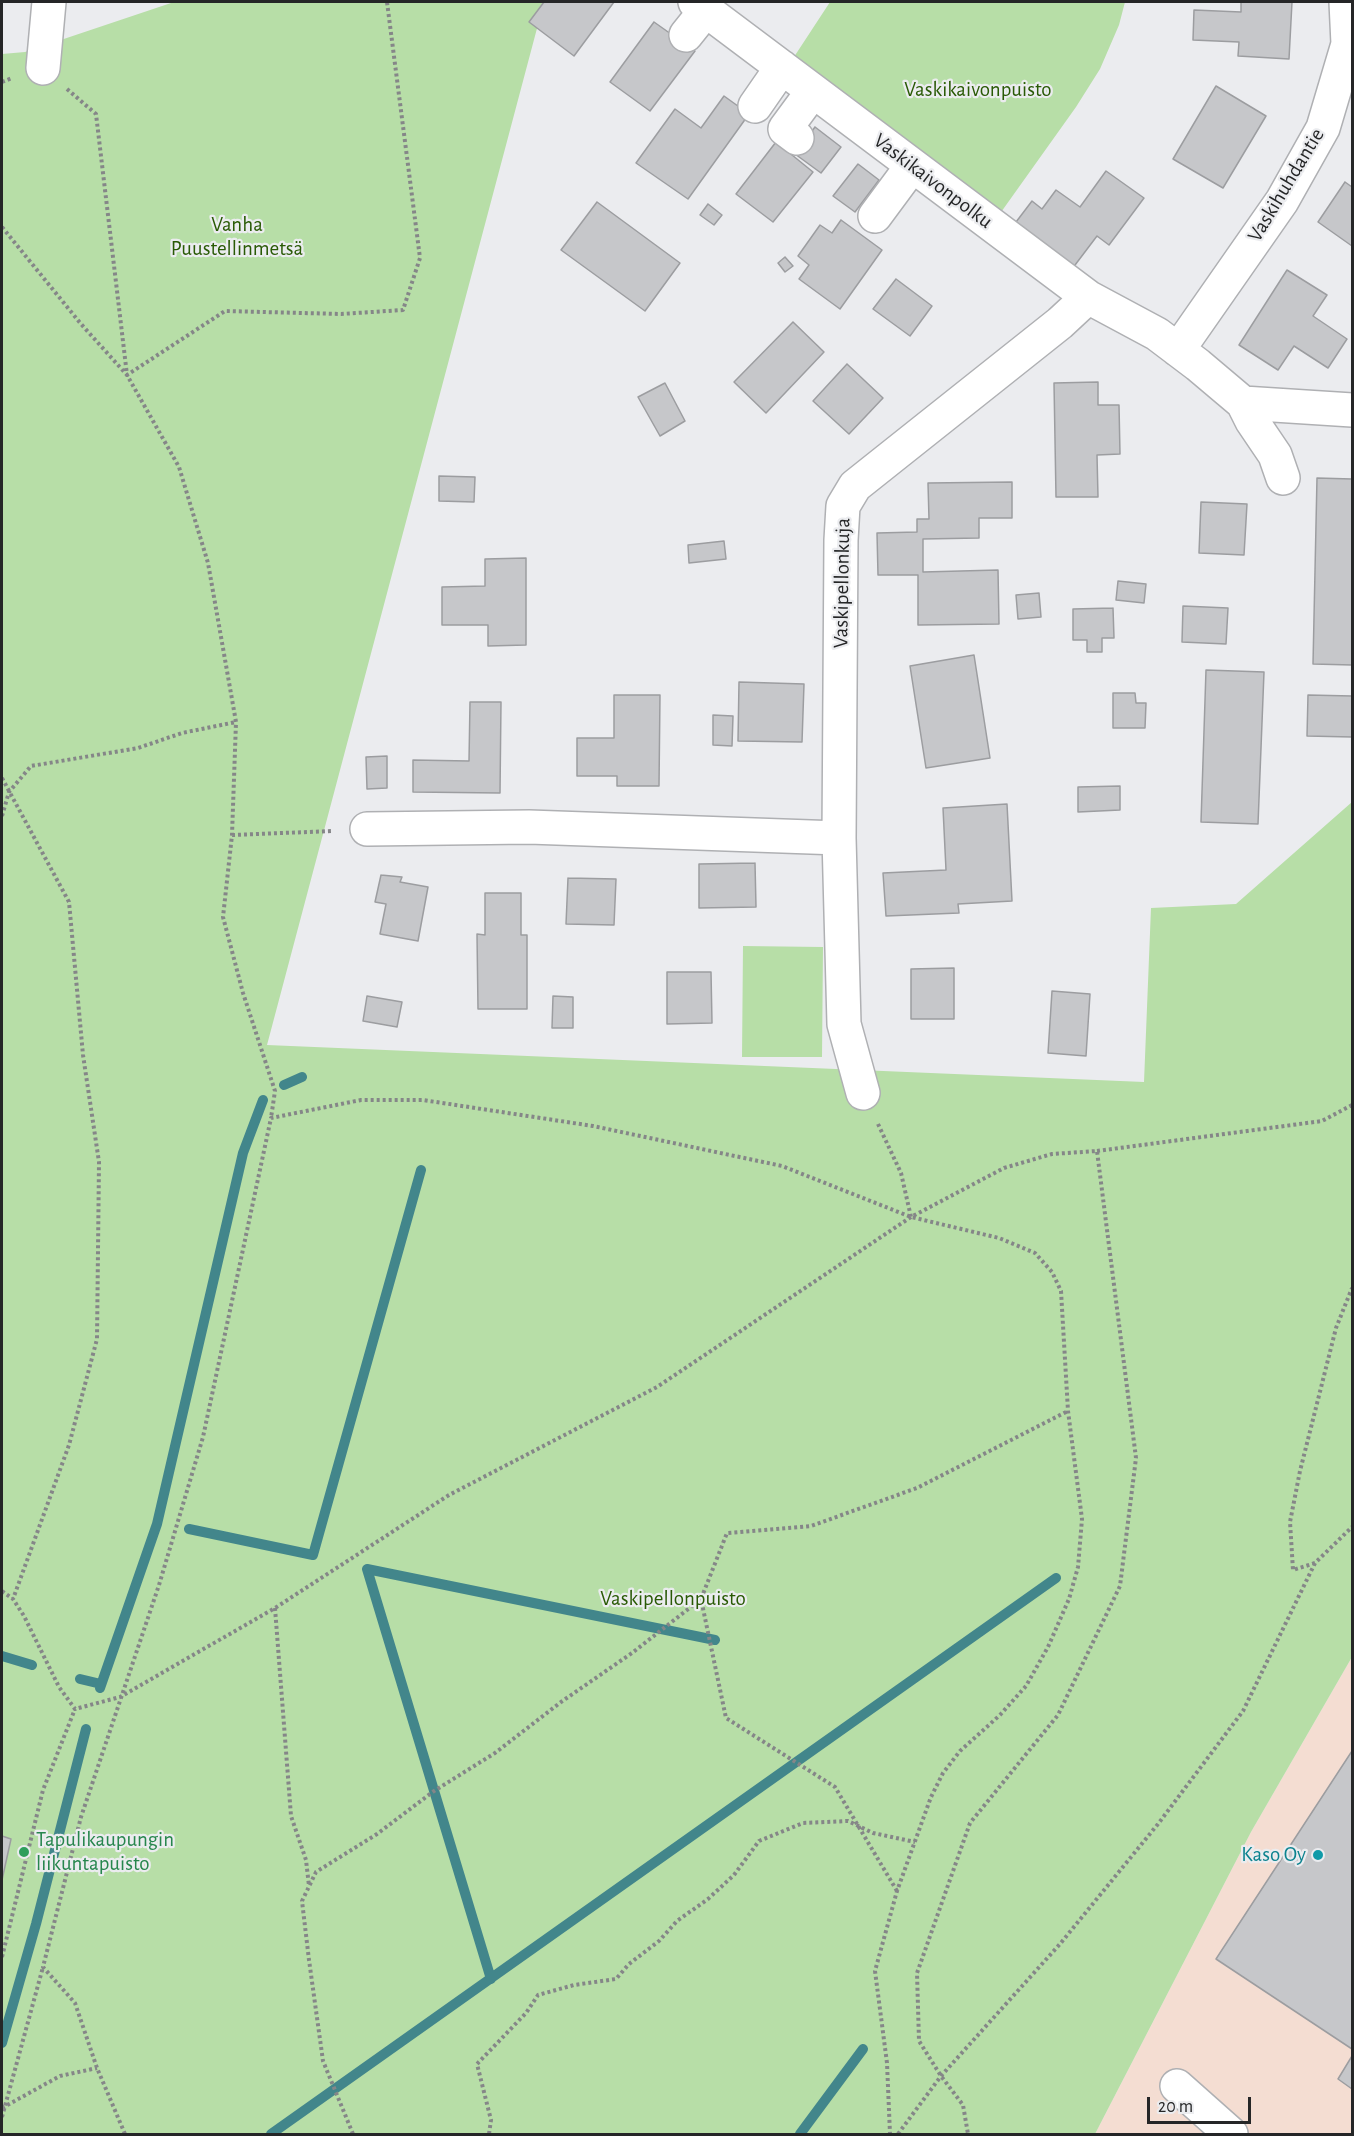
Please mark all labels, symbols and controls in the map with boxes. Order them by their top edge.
park label: Vaskikaivonpuisto [904,77,1052,103]
street label: Vaskihuhdantie [1242,124,1330,246]
street label: Vaskikaivonpolku [868,128,998,234]
park label: Vanha Puustellinmetsä [171,212,303,262]
street label: Vaskipellonkuja [828,518,856,648]
park label: Vaskipellonpuisto [600,1586,746,1612]
place label: Tapulikaupungin liikuntapuisto [36,1827,174,1877]
place label: Kaso Oy [1241,1842,1306,1868]
marker: Tapulikaupungin liikuntapuisto [17,1845,31,1859]
marker: Kaso Oy [1311,1848,1325,1862]
scale bar [1150,2085,1254,2123]
text: 20 m [1158,2098,1193,2116]

